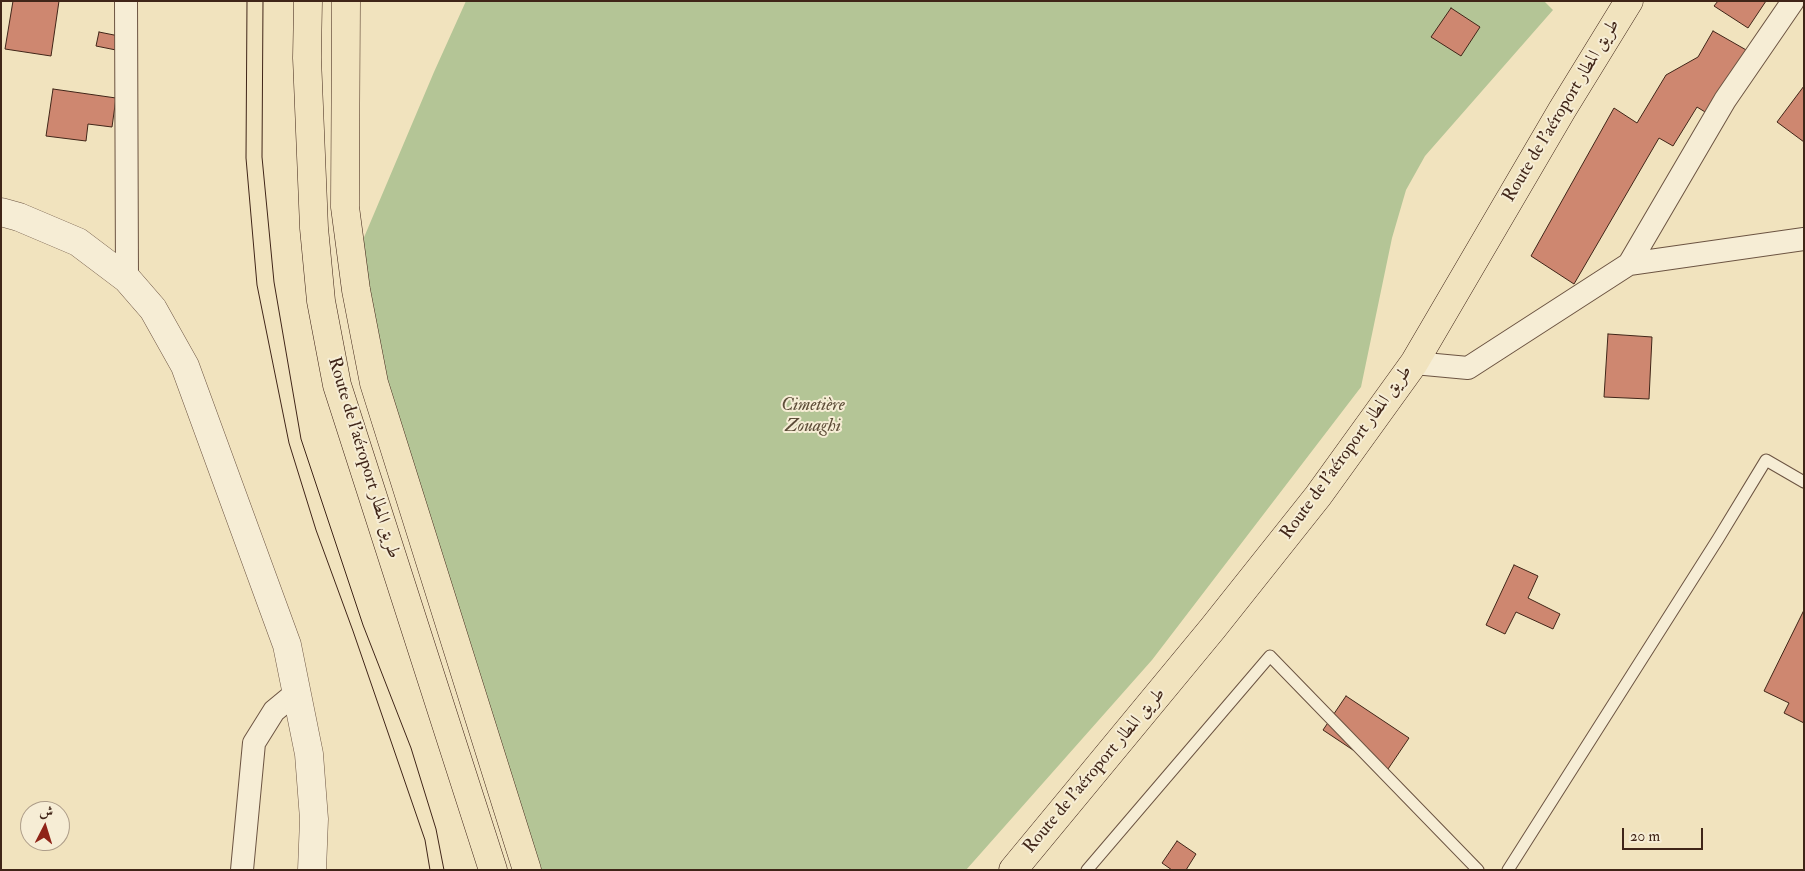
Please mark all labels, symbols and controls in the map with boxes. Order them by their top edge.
street label: Route de l'aéroport طريق المطار [1499,16,1625,206]
street label: Route de l'aéroport طريق المطار [322,355,404,561]
street label: Route de l'aéroport طريق المطار [1277,362,1417,544]
park label: Cimetière Zouaghi [781,395,845,438]
street label: Route de l'aéroport طريق المطار [1019,684,1171,858]
north arrow [20,801,70,851]
text: ش [39,802,54,821]
scale bar [1625,818,1706,850]
text: 20 m [1630,827,1660,846]

